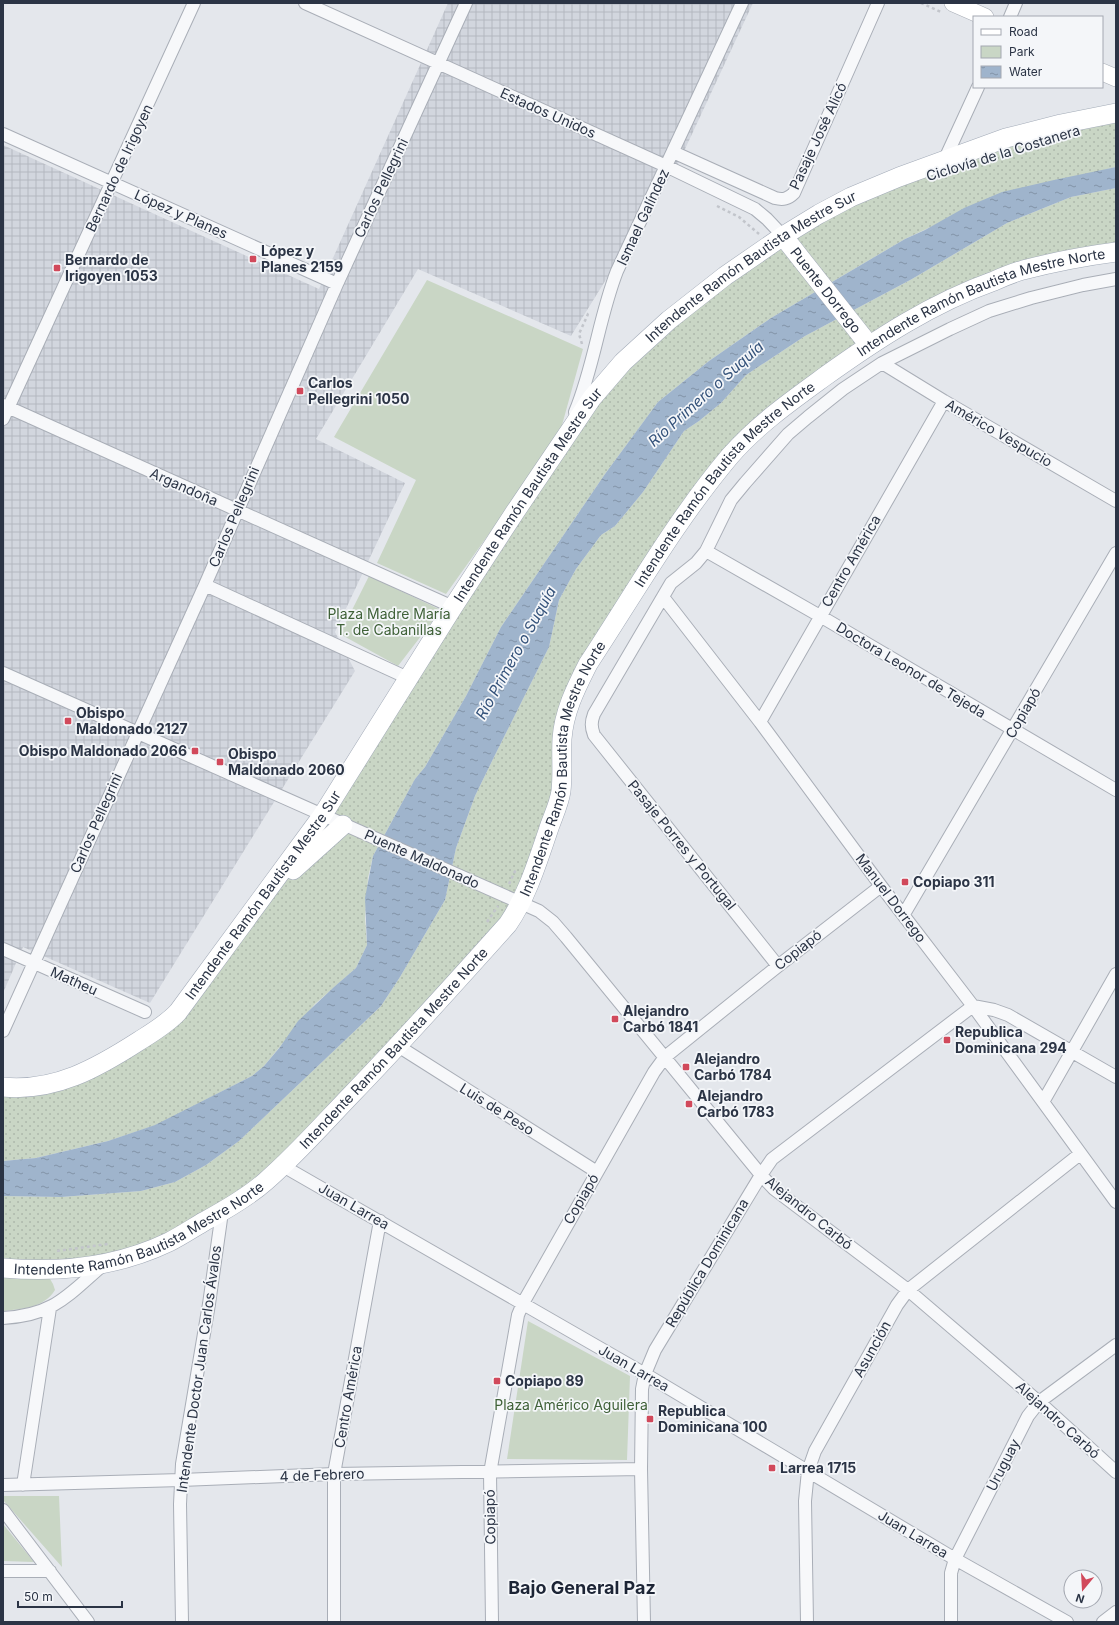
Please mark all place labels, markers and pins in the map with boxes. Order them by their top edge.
place label: López y Planes 2159 [261,242,343,275]
place label: Bernardo de Irigoyen 1053 [65,251,158,284]
marker: López y Planes 2159 [248,254,258,264]
marker: Bernardo de Irigoyen 1053 [52,263,62,273]
place label: Carlos Pellegrini 1050 [308,374,409,407]
marker: Carlos Pellegrini 1050 [295,386,305,396]
place label: Obispo Maldonado 2127 [76,704,188,737]
marker: Obispo Maldonado 2127 [63,716,73,726]
place label: Obispo Maldonado 2066 [19,742,187,759]
place label: Obispo Maldonado 2060 [228,745,345,778]
marker: Obispo Maldonado 2066 [190,746,200,756]
marker: Obispo Maldonado 2060 [215,757,225,767]
place label: Copiapo 311 [913,873,995,890]
marker: Copiapo 311 [900,877,910,887]
place label: Alejandro Carbó 1841 [623,1002,698,1035]
marker: Alejandro Carbó 1841 [610,1014,620,1024]
place label: Republica Dominicana 294 [955,1023,1067,1056]
marker: Republica Dominicana 294 [942,1035,952,1045]
place label: Alejandro Carbó 1784 [694,1050,772,1083]
marker: Alejandro Carbó 1784 [681,1062,691,1072]
place label: Alejandro Carbó 1783 [697,1087,774,1120]
marker: Alejandro Carbó 1783 [684,1099,694,1109]
place label: Copiapo 89 [505,1372,584,1389]
marker: Copiapo 89 [492,1376,502,1386]
place label: Republica Dominicana 100 [658,1402,767,1435]
marker: Republica Dominicana 100 [645,1414,655,1424]
place label: Larrea 1715 [780,1459,856,1476]
marker: Larrea 1715 [767,1463,777,1473]

